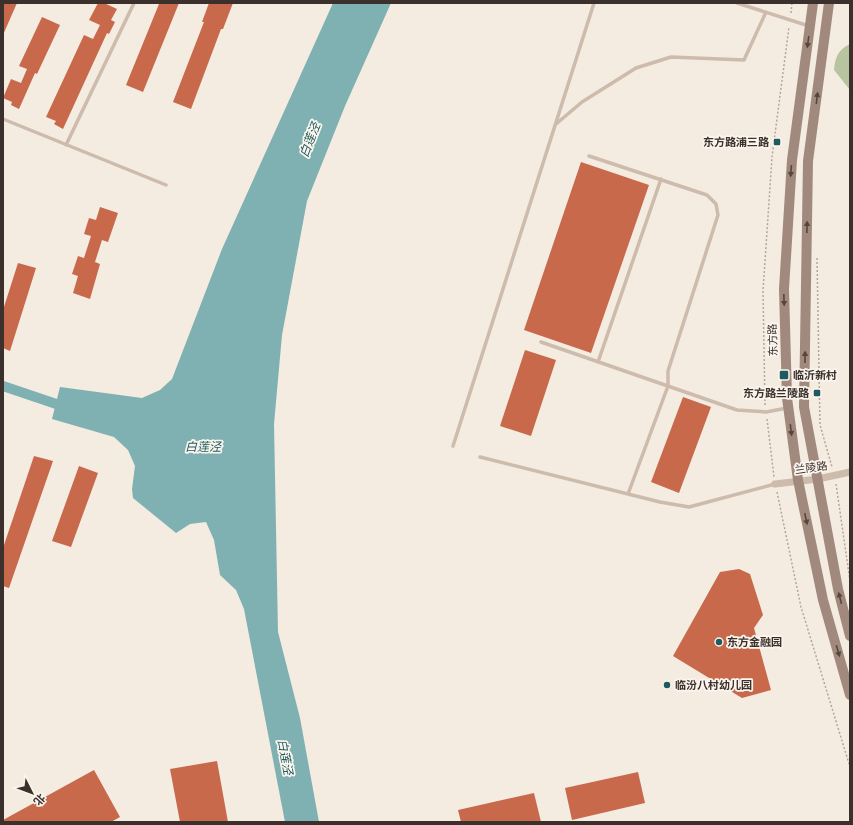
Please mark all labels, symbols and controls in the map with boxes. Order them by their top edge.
one-way arrow [805,36,811,48]
one-way arrow [813,92,820,104]
water label: 白莲泾 [296,119,324,160]
place label: 东方路浦三路 [703,135,770,150]
marker: 东方路浦三路 [772,137,782,147]
one-way arrow [788,165,795,177]
one-way arrow [804,220,810,233]
one-way arrow [781,294,787,307]
street label: 东方路 [765,323,781,357]
one-way arrow [802,350,808,363]
place label: 临沂新村 [793,368,837,383]
marker: 临沂新村 [778,369,790,381]
place label: 东方路兰陵路 [743,386,810,401]
marker: 东方路兰陵路 [812,388,822,398]
one-way arrow [788,424,795,436]
water label: 白莲泾 [185,439,222,455]
street label: 兰陵路 [794,458,828,478]
one-way arrow [804,512,810,525]
one-way arrow [837,592,843,605]
place label: 东方金融园 [727,635,782,650]
marker: 东方金融园 [714,637,724,647]
one-way arrow [835,645,841,657]
place label: 临汾八村幼儿园 [675,678,752,693]
marker: 临汾八村幼儿园 [662,680,672,690]
water label: 白莲泾 [274,738,296,777]
north arrow [12,773,52,813]
text: 北 [30,790,48,808]

